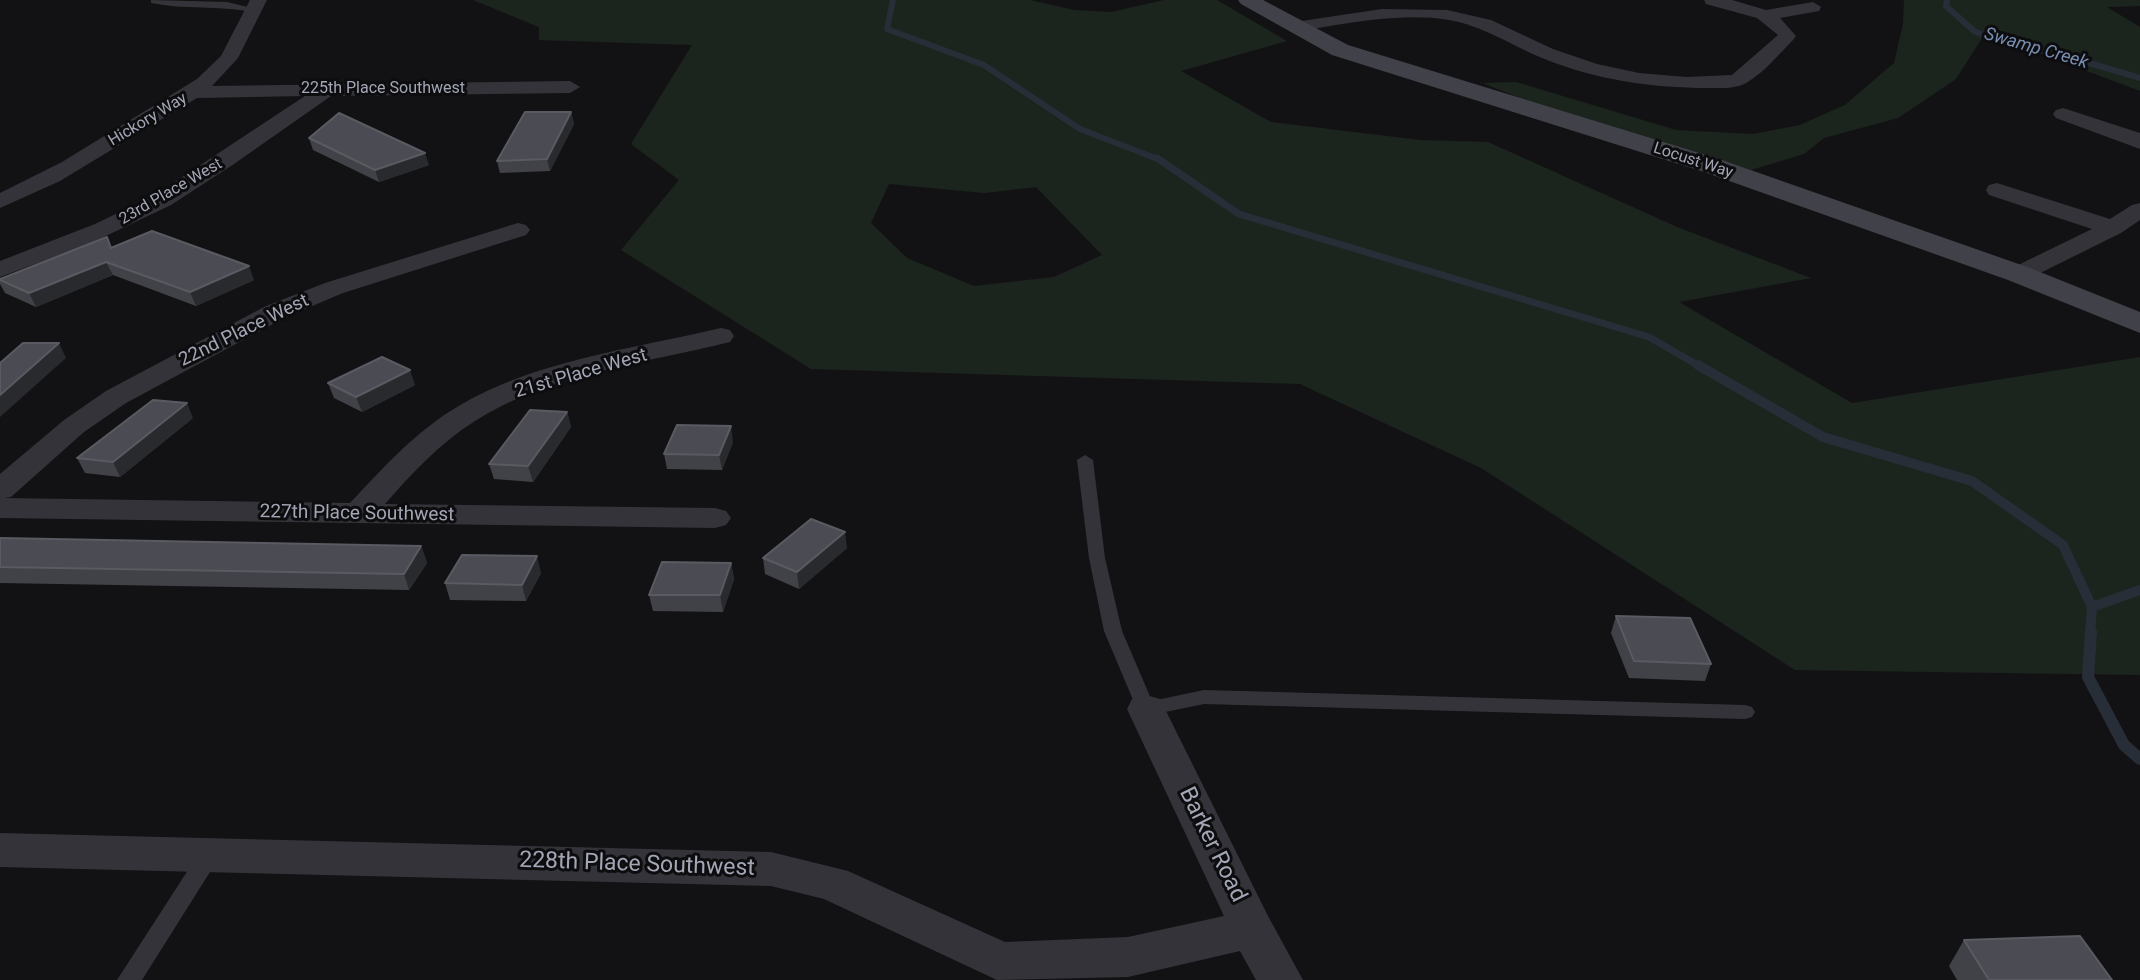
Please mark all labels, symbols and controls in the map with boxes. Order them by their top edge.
water label: Swamp Creek [1982,24,2090,74]
street label: 225th Place Southwest [301,79,465,99]
street label: Hickory Way [105,89,191,151]
street label: Locust Way [1651,139,1735,183]
street label: 23rd Place West [116,155,226,229]
street label: 22nd Place West [175,290,313,372]
street label: 21st Place West [512,344,650,404]
street label: 227th Place Southwest [259,501,455,527]
street label: Barker Road [1172,783,1252,907]
street label: 228th Place Southwest [519,847,755,883]

